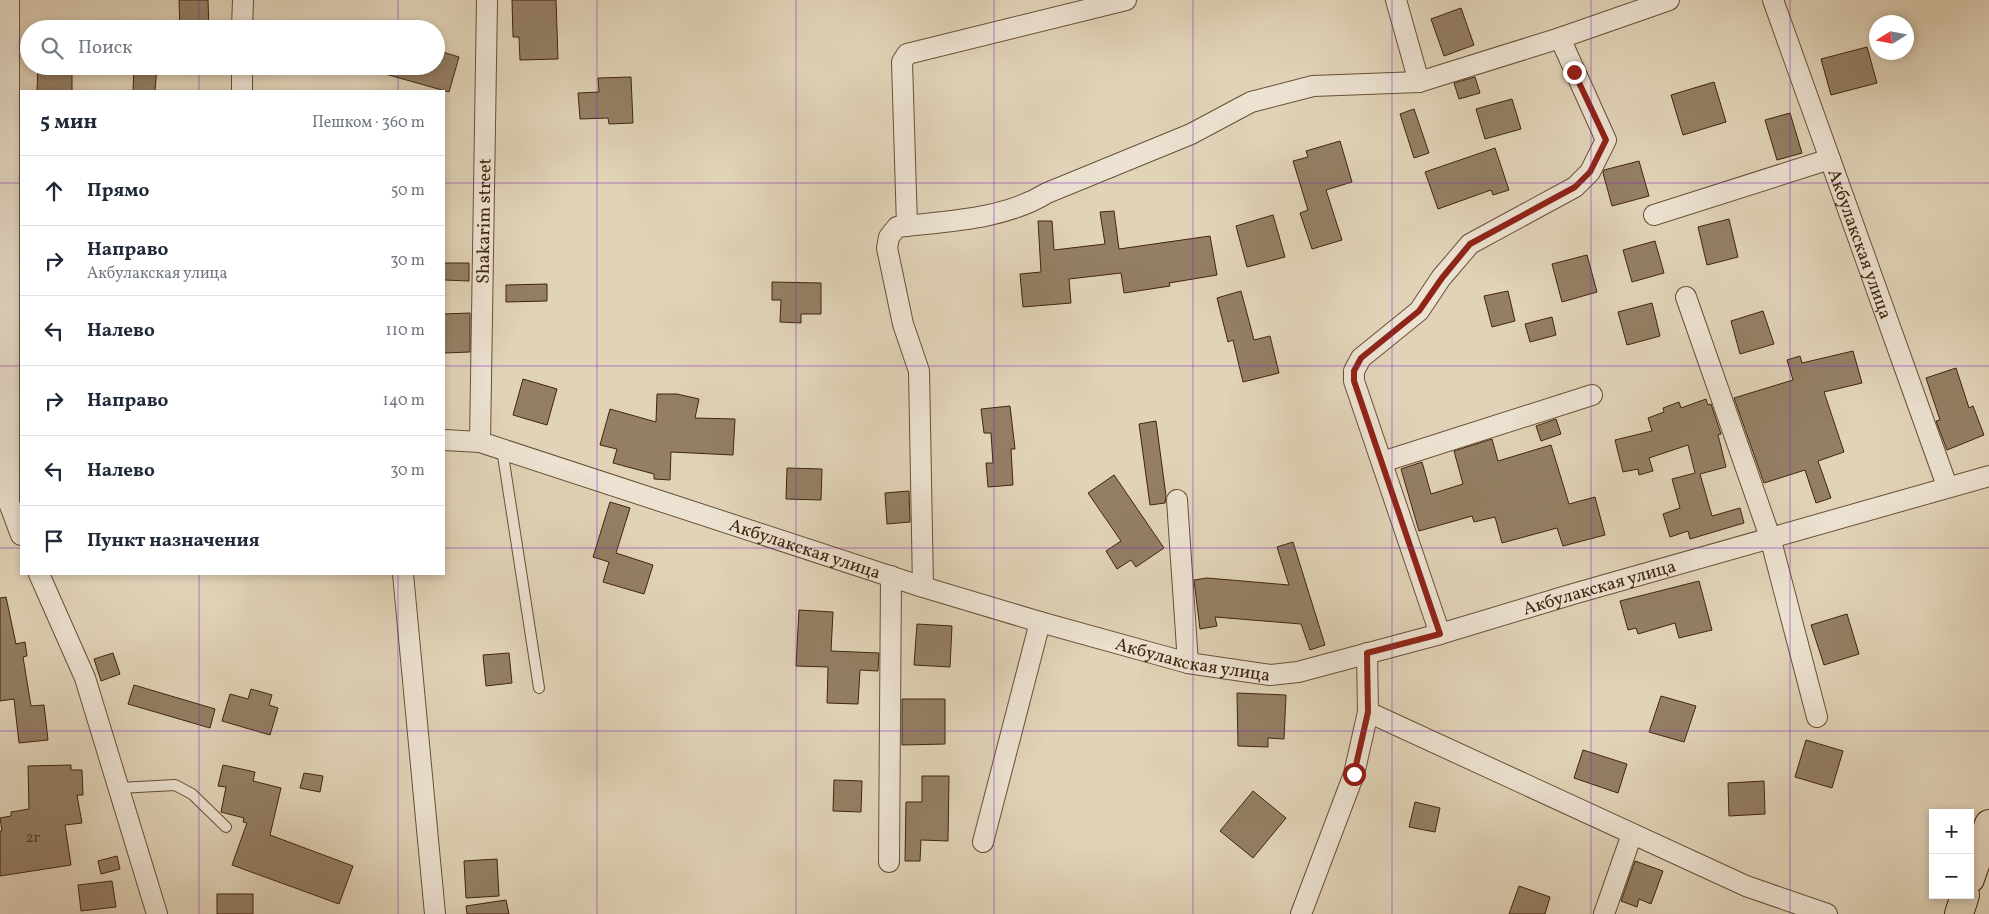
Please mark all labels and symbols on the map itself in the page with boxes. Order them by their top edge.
north arrow [1869,15,1914,60]
route end [1563,61,1586,84]
street label: Shakarim street [472,158,498,284]
street label: Акбулакская улица [1820,166,1897,323]
street label: Акбулакская улица [725,513,884,586]
street label: Акбулакская улица [1520,554,1679,622]
street label: Акбулакская улица [1112,632,1272,689]
route start [1343,763,1366,786]
house number: 2г [26,828,41,849]

